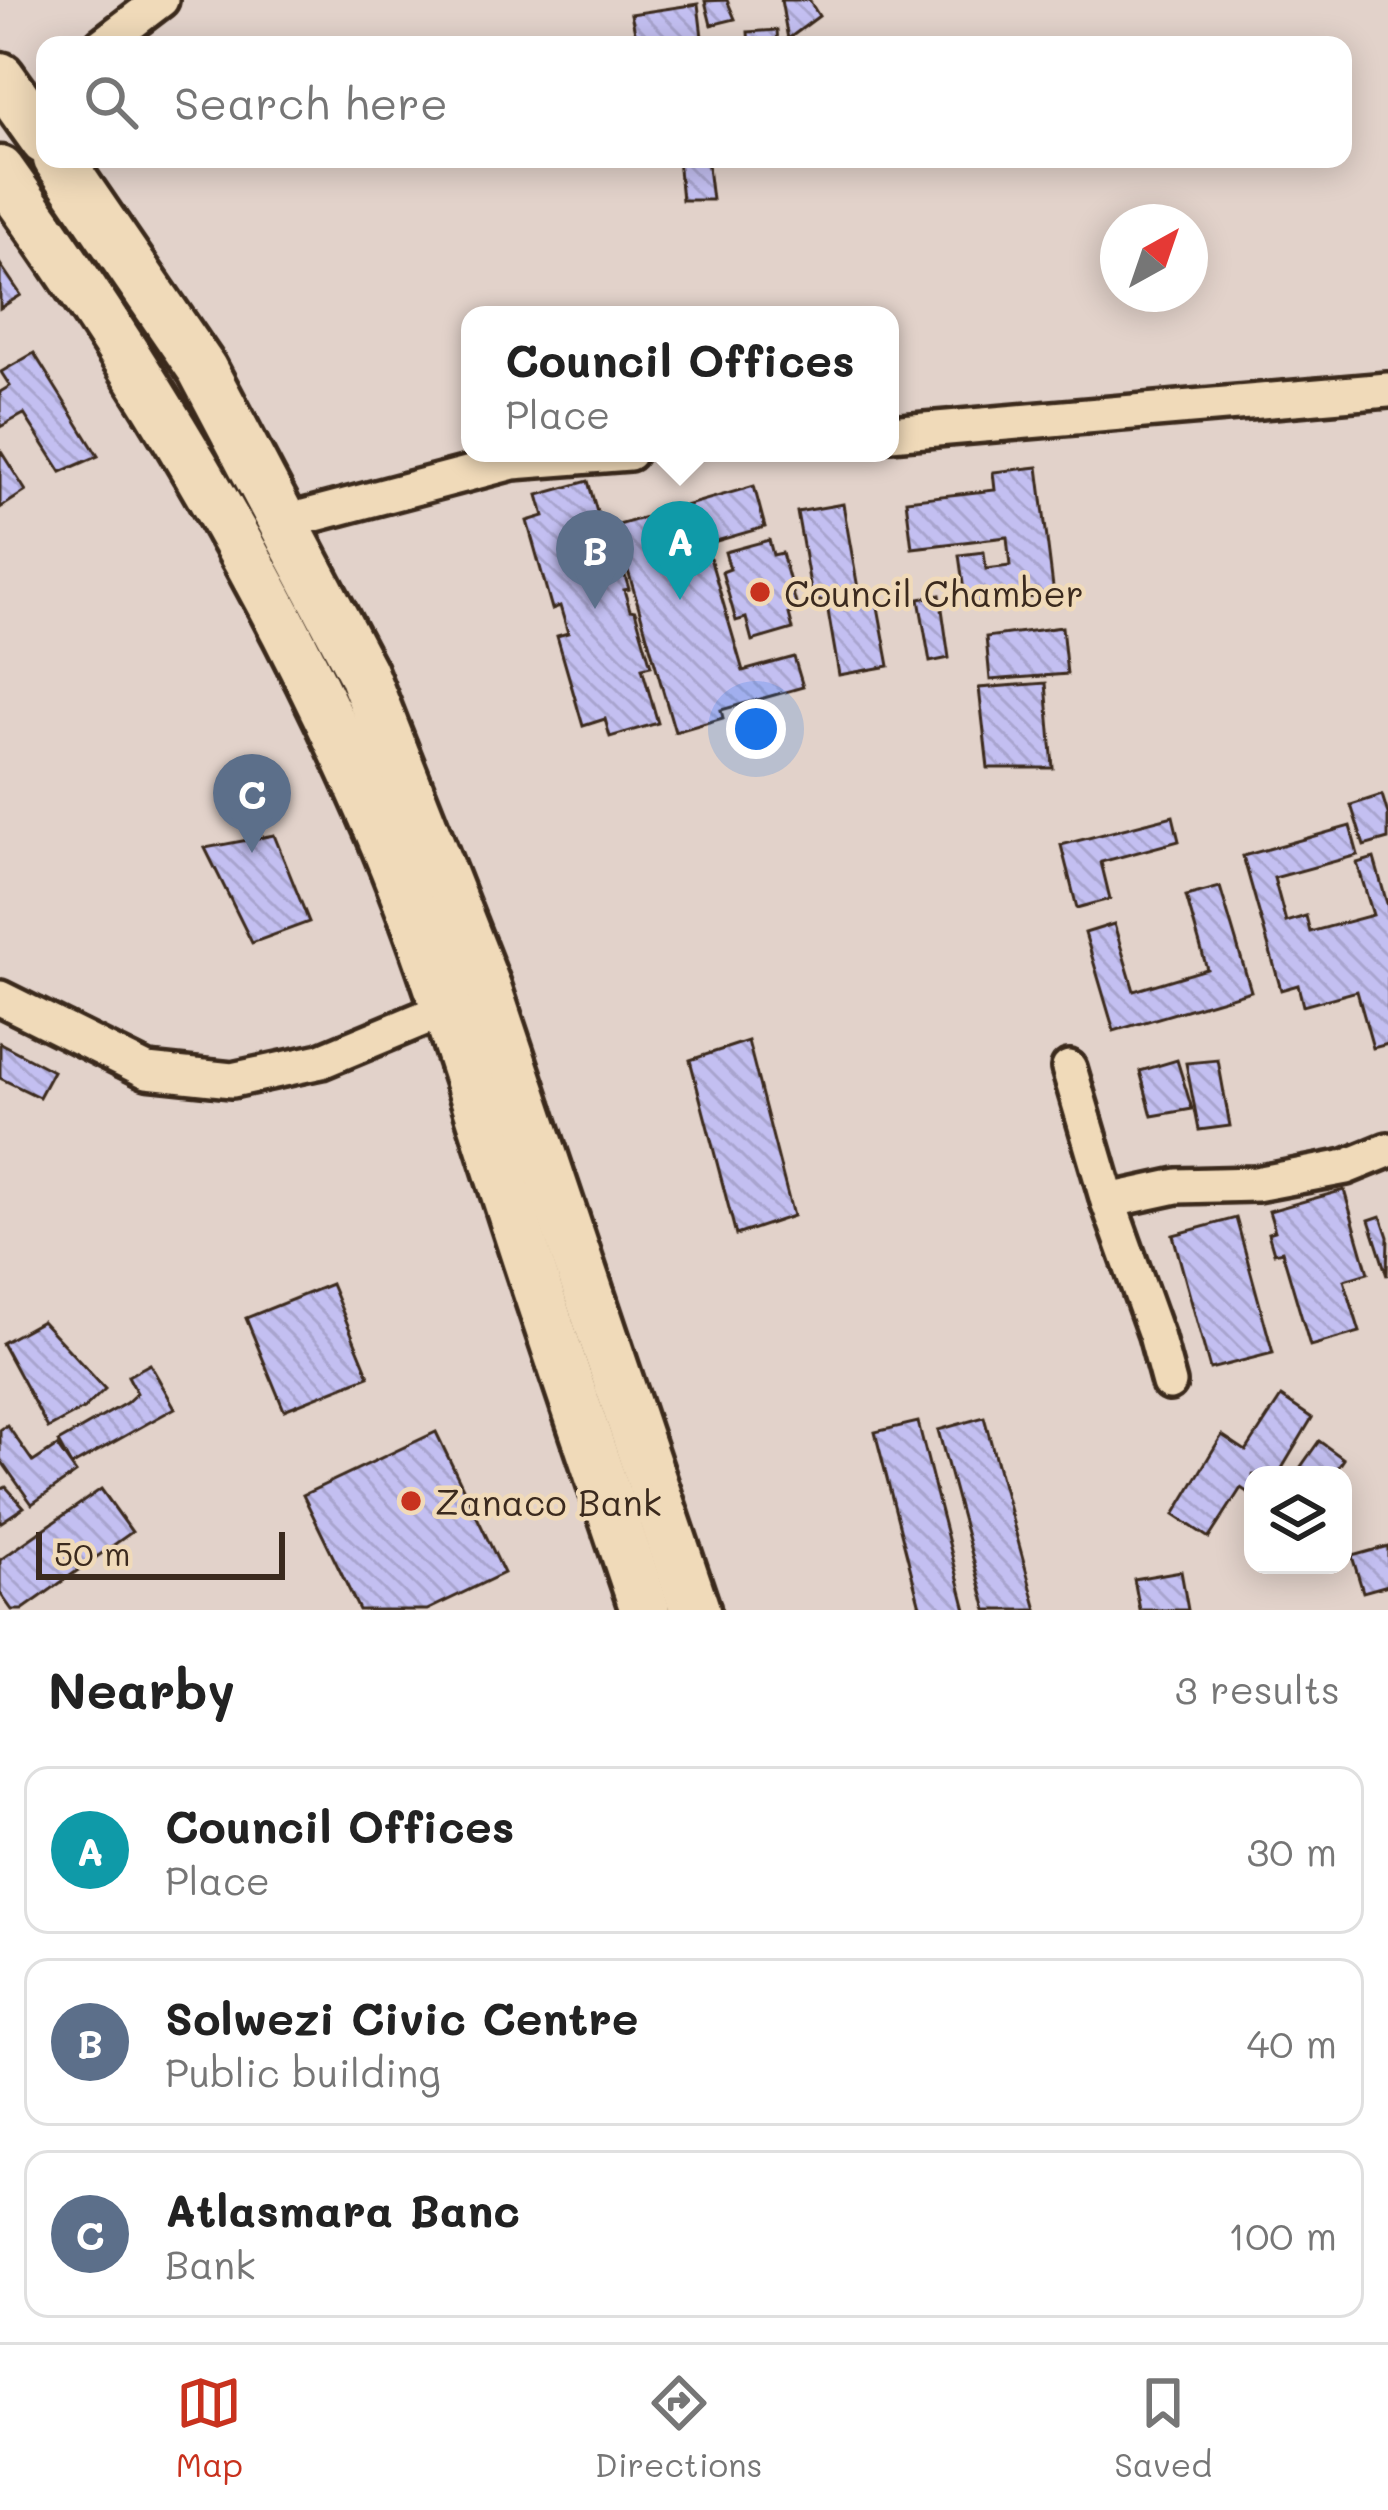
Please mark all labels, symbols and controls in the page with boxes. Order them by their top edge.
search box [36,36,1352,168]
icon: search [78,69,144,135]
text: Search here [174,73,448,131]
north arrow [1100,204,1208,312]
popup [461,306,899,462]
text: Council Offices [505,330,855,388]
text: Place [505,388,610,439]
pin: A [641,501,719,600]
pin: B [556,510,634,609]
place label: Council Chamber [784,569,1084,616]
marker: Council Chamber [747,579,773,605]
your location [726,699,786,759]
pin: C [213,754,291,853]
map controls [1244,1466,1352,1574]
button: layers [1244,1466,1352,1574]
place label: Zanaco Bank [435,1478,662,1525]
marker: Zanaco Bank [398,1488,424,1514]
scale bar [36,1526,285,1579]
text: 50 m [54,1531,130,1574]
text: Nearby [48,1655,235,1722]
text: 3 results [1175,1663,1340,1714]
text: Council Offices [165,1796,514,1854]
text: A [76,1825,104,1876]
text: 30 m [1247,1825,1337,1876]
text: Place [165,1854,270,1905]
text: Solwezi Civic Centre [165,1988,639,2046]
text: B [77,2017,103,2068]
text: 40 m [1246,2017,1337,2068]
text: Public building [165,2046,441,2097]
text: Atlasmara Banc [165,2180,520,2238]
text: C [76,2209,104,2260]
text: 100 m [1228,2209,1337,2260]
text: Bank [165,2238,256,2289]
tab: Map [176,2370,243,2485]
tab: Directions [595,2370,762,2485]
tab: Saved [1114,2370,1212,2485]

